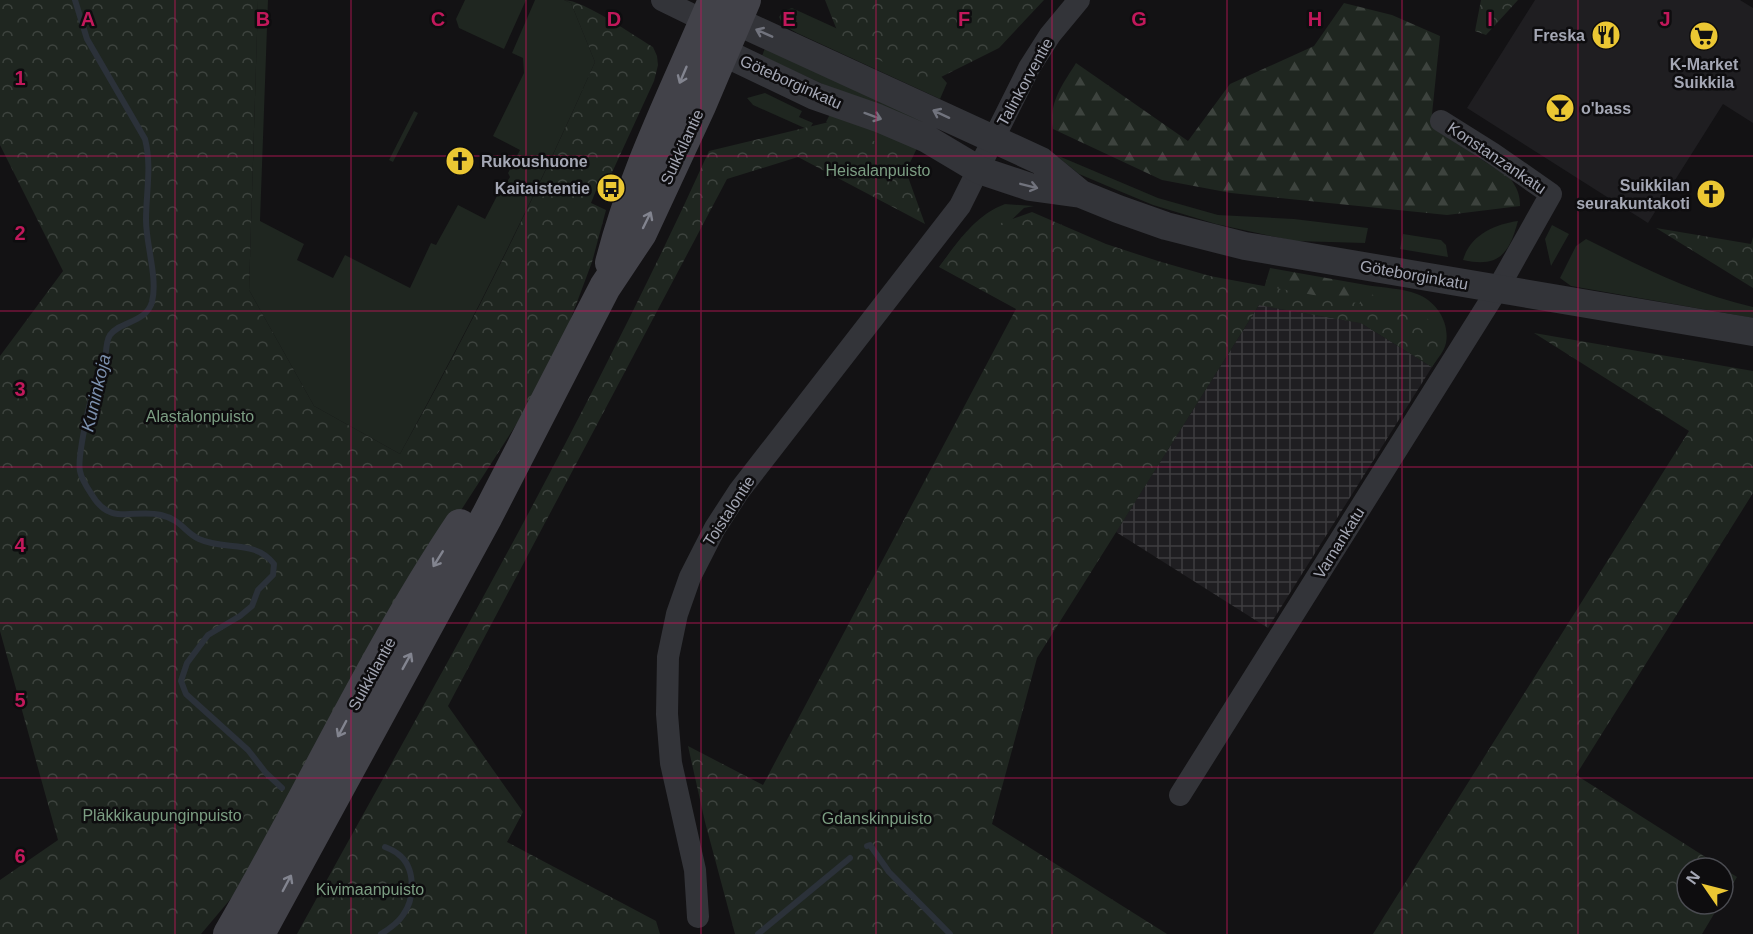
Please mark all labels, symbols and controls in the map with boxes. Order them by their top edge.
text: A [81,8,95,30]
text: B [256,8,270,30]
text: C [431,8,445,30]
text: D [607,8,621,30]
text: E [782,8,796,30]
text: F [958,8,970,30]
text: G [1131,8,1147,30]
text: H [1308,8,1322,30]
text: I [1487,8,1493,30]
text: J [1659,8,1671,30]
restaurant icon: Freska [1590,19,1622,51]
supermarket icon: K-Market Suikkila [1688,20,1720,52]
one-way arrow [755,27,774,38]
place label: Freska [1533,27,1585,44]
street label: Talinkorventie [994,35,1056,129]
street label: Göteborginkatu [738,52,844,112]
place label: K-Market Suikkila [1670,56,1739,91]
one-way arrow [677,65,688,83]
text: 1 [14,67,26,89]
bar icon: o'bass [1544,92,1576,124]
place label: o'bass [1581,100,1631,117]
street label: Suikkilantie [657,107,707,187]
one-way arrow [933,108,951,119]
one-way arrow [863,112,882,123]
street label: Konstanzankatu [1445,119,1549,197]
church icon: Rukoushuone [444,145,476,177]
place label: Rukoushuone [481,153,588,170]
park label: Heisalanpuisto [826,162,931,179]
bus stop icon: Kaitaistentie [595,172,627,204]
place label: Suikkilan seurakuntakoti [1576,177,1690,212]
church icon: Suikkilan seurakuntakoti [1695,178,1727,210]
place label: Kaitaistentie [495,180,590,197]
one-way arrow [1019,180,1038,192]
one-way arrow [642,211,654,229]
text: 2 [14,222,26,244]
street label: Göteborginkatu [1359,257,1469,293]
water label: Kuninkoja [77,352,115,434]
text: 3 [14,378,26,400]
park label: Alastalonpuisto [146,408,254,425]
street label: Toistalontie [700,473,758,549]
street label: Varnankatu [1310,504,1368,582]
text: 4 [14,534,26,556]
one-way arrow [432,550,444,567]
street label: Suikkilantie [345,634,399,714]
one-way arrow [401,653,413,670]
text: 5 [14,689,26,711]
one-way arrow [336,719,347,737]
park label: Pläkkikaupunginpuisto [82,807,242,824]
park label: Gdanskinpuisto [822,810,932,827]
text: 6 [14,845,26,867]
north arrow [1675,856,1735,916]
text: N [1683,868,1703,887]
one-way arrow [282,874,293,892]
park label: Kivimaanpuisto [316,881,424,898]

